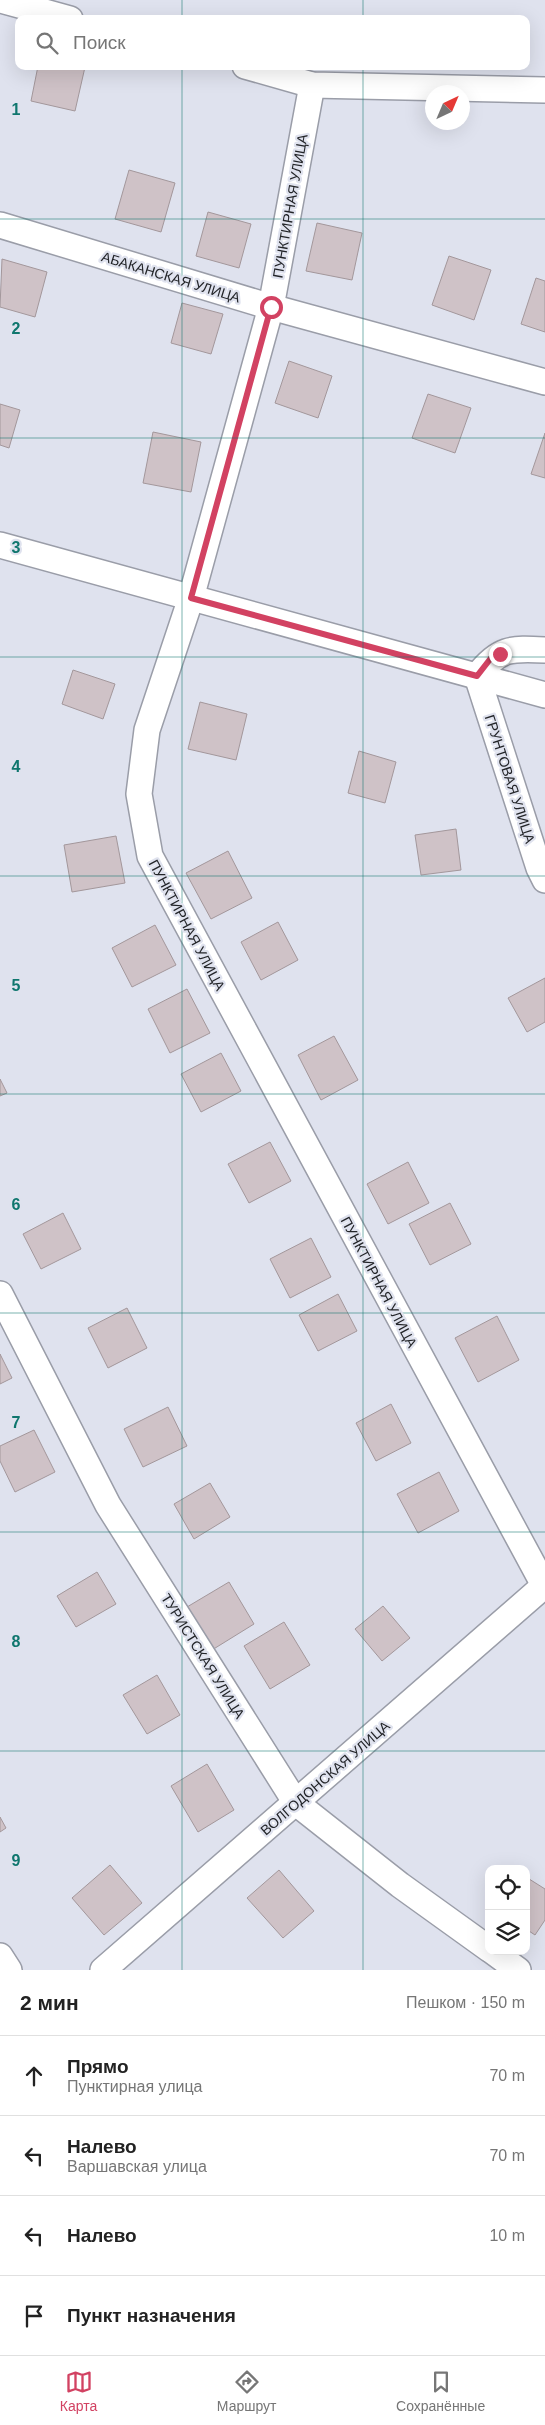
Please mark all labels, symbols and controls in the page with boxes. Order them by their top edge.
search box [15,15,530,70]
icon: search [33,29,61,57]
text: Поиск [73,32,126,53]
north arrow [425,85,470,130]
text: 1 [12,101,21,118]
street label: ПУНКТИРНАЯ УЛИЦА [269,132,311,279]
street label: АБАКАНСКАЯ УЛИЦА [100,248,243,306]
route start [260,296,283,319]
text: 2 [12,320,21,337]
text: 3 [12,539,21,556]
route end [489,643,512,666]
street label: ГРУНТОВАЯ УЛИЦА [482,713,539,846]
text: 4 [12,758,21,775]
street label: ПУНКТИРНАЯ УЛИЦА [146,857,229,994]
text: 5 [12,977,21,994]
text: 6 [12,1196,21,1213]
street label: ПУНКТИРНАЯ УЛИЦА [338,1214,421,1351]
text: 7 [12,1414,21,1431]
street label: ТУРИСТСКАЯ УЛИЦА [158,1591,248,1722]
text: 8 [12,1633,21,1650]
street label: ВОЛГОДОНСКАЯ УЛИЦА [257,1717,393,1838]
text: 9 [12,1852,21,1869]
map controls [485,1865,530,1955]
button: locate [485,1865,530,1910]
button: layers [485,1910,530,1955]
text: 2 мин [20,1991,79,2014]
text: Пешком · 150 m [406,1994,525,2011]
text: Прямо [67,2056,129,2077]
icon: ahead [20,2062,48,2090]
text: 70 m [489,2067,525,2084]
text: Пунктирная улица [67,2078,203,2095]
text: Налево [67,2136,137,2157]
icon: left [20,2142,48,2170]
text: 70 m [489,2147,525,2164]
text: Варшавская улица [67,2158,207,2175]
icon: left [20,2222,48,2250]
text: Налево [67,2225,137,2246]
text: 10 m [489,2227,525,2244]
icon: arrive [20,2302,48,2330]
text: Пункт назначения [67,2305,236,2326]
tab: Карта [60,2368,97,2414]
tab: Маршрут [217,2368,276,2414]
tab: Сохранённые [396,2368,485,2414]

